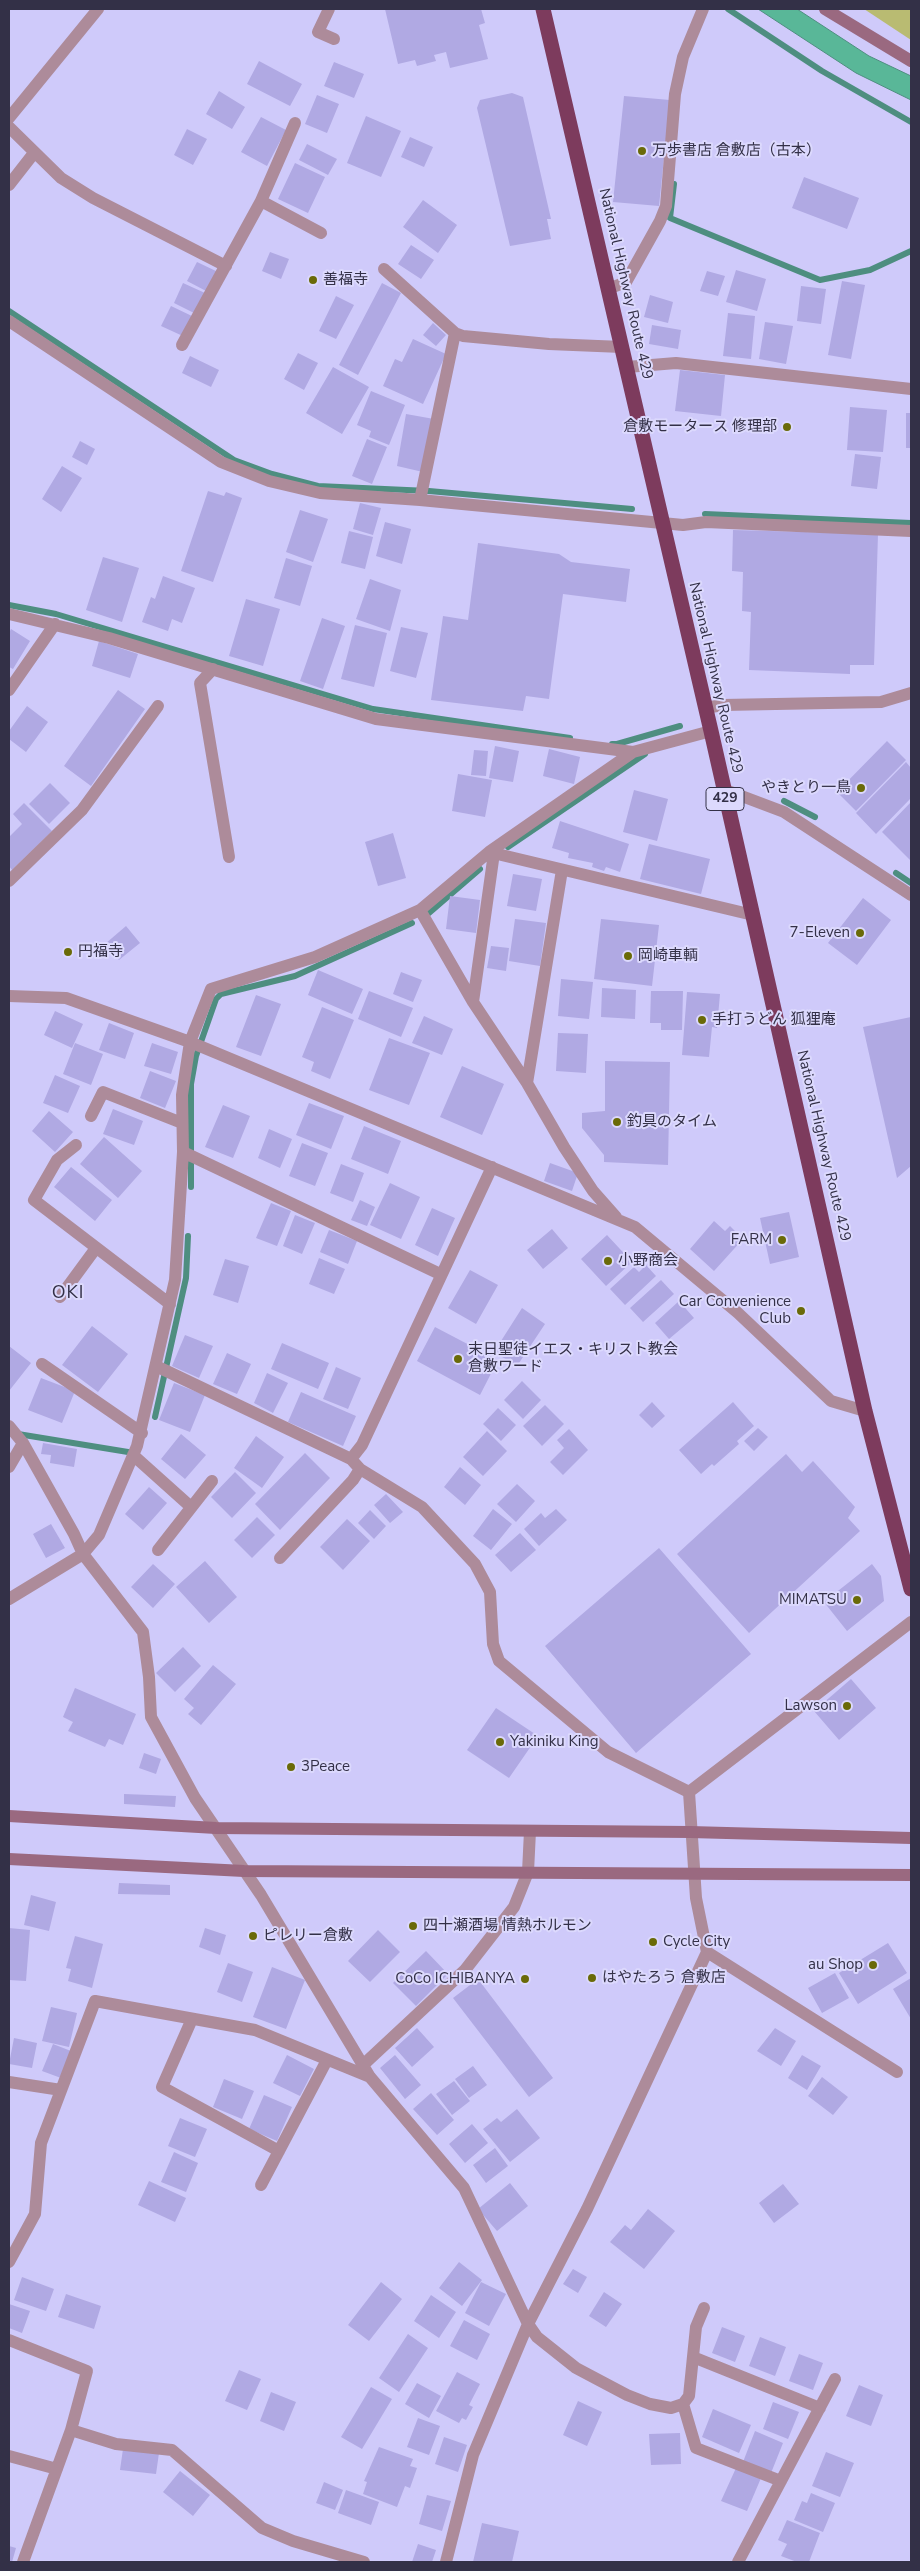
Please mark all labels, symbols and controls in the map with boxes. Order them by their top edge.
place label: 万歩書店 倉敷店（古本） [652,142,821,160]
marker: 万歩書店 倉敷店（古本） [636,145,648,157]
street label: National Highway Route 429 [594,187,656,381]
place label: 善福寺 [323,271,368,289]
marker: 善福寺 [307,274,319,286]
place label: 倉敷モータース 修理部 [623,418,777,436]
marker: 倉敷モータース 修理部 [781,421,793,433]
street label: National Highway Route 429 [684,581,746,775]
place label: やきとり一鳥 [761,779,851,797]
marker: やきとり一鳥 [855,782,867,794]
road number: 429 [706,788,744,811]
place label: 7-Eleven [790,924,850,942]
marker: 7-Eleven [854,927,866,939]
place label: 円福寺 [78,943,123,961]
marker: 円福寺 [62,946,74,958]
place label: 岡崎車輌 [638,947,698,965]
marker: 岡崎車輌 [622,950,634,962]
place label: 手打うどん 狐狸庵 [712,1011,836,1029]
marker: 手打うどん 狐狸庵 [696,1014,708,1026]
street label: National Highway Route 429 [792,1049,854,1243]
place label: 釣具のタイム [627,1113,717,1131]
marker: 釣具のタイム [611,1116,623,1128]
place label: FARM [731,1231,772,1249]
marker: FARM [776,1234,788,1246]
place label: 小野商会 [618,1252,678,1270]
marker: 小野商会 [602,1255,614,1267]
district label: OKI [51,1283,85,1305]
place label: Car Convenience Club [679,1293,791,1328]
marker: Car Convenience Club [795,1305,807,1317]
place label: 末日聖徒イエス・キリスト教会 倉敷ワード [468,1341,678,1376]
marker: 末日聖徒イエス・キリスト教会 倉敷ワード [452,1353,464,1365]
place label: MIMATSU [779,1591,847,1609]
marker: MIMATSU [851,1594,863,1606]
place label: Lawson [784,1697,837,1715]
marker: Lawson [841,1700,853,1712]
place label: Yakiniku King [510,1733,599,1751]
marker: Yakiniku King [494,1736,506,1748]
place label: 3Peace [301,1758,350,1776]
marker: 3Peace [285,1761,297,1773]
place label: 四十瀬酒場 情熱ホルモン [423,1917,592,1935]
marker: 四十瀬酒場 情熱ホルモン [407,1920,419,1932]
place label: ピレリー倉敷 [263,1927,353,1945]
marker: ピレリー倉敷 [247,1930,259,1942]
place label: Cycle City [663,1933,730,1951]
marker: Cycle City [647,1936,659,1948]
place label: au Shop [808,1956,863,1974]
marker: au Shop [867,1959,879,1971]
place label: はやたろう 倉敷店 [602,1969,726,1987]
place label: CoCo ICHIBANYA [395,1970,515,1988]
marker: はやたろう 倉敷店 [586,1972,598,1984]
marker: CoCo ICHIBANYA [519,1973,531,1985]

